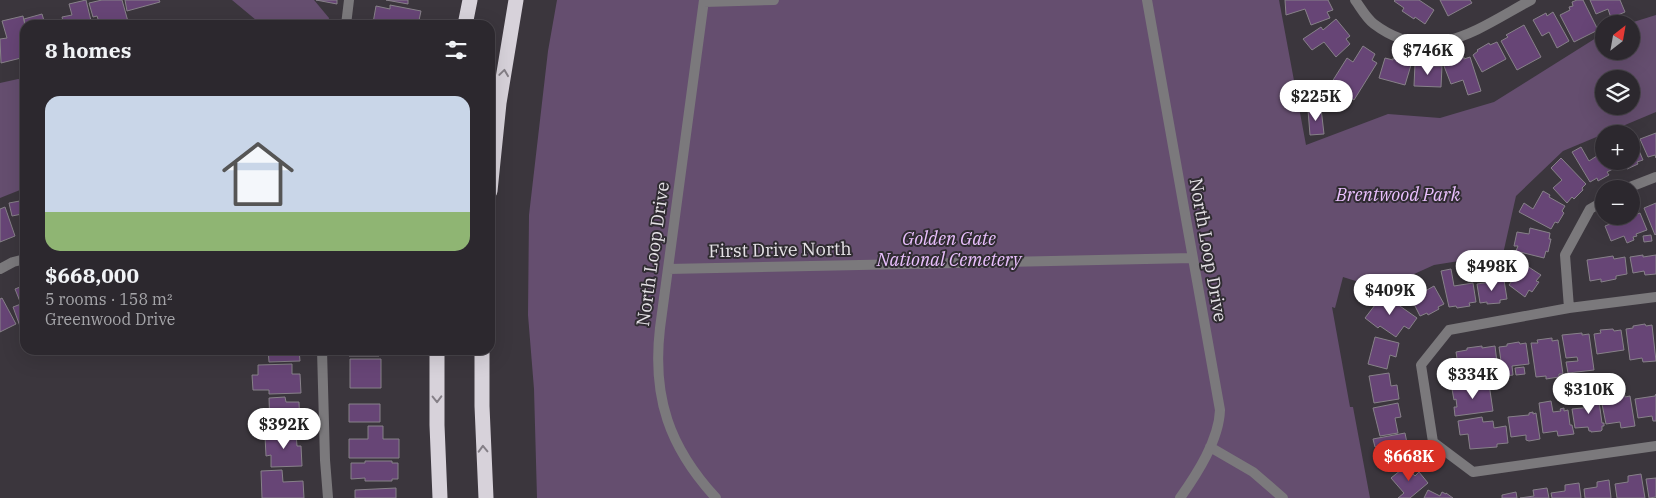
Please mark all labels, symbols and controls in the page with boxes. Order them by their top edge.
north arrow [1595,15,1640,60]
map controls [1595,15,1640,225]
pin: $746K [1393,34,1463,76]
text: 8 homes [45,36,131,64]
icon: filters [442,36,470,64]
text: $746K [1403,40,1453,60]
one-way arrow [498,69,508,78]
button: layers [1595,70,1640,115]
pin: $225K [1281,80,1351,122]
text: $225K [1291,86,1341,106]
button: + [1595,125,1640,170]
icon: home [213,129,303,219]
street label: North Loop Drive [1185,176,1232,324]
street label: North Loop Drive [631,180,674,328]
button: − [1595,180,1640,225]
park label: Brentwood Park [1335,183,1461,206]
park label: Golden Gate National Cemetery [876,227,1023,271]
street label: First Drive North [708,237,852,262]
pin: $498K [1457,250,1527,292]
text: $498K [1467,256,1517,276]
text: $668,000 [45,261,139,289]
pin: $409K [1355,274,1425,316]
text: $409K [1365,280,1415,300]
text: 5 rooms · 158 m² [45,289,173,309]
text: Greenwood Drive [45,309,175,329]
pin: $334K [1438,358,1508,400]
text: $334K [1448,364,1498,384]
pin: $310K [1554,372,1624,415]
text: $310K [1564,379,1614,399]
one-way arrow [432,395,442,403]
pin: $392K [249,408,319,450]
text: $392K [259,414,309,434]
pin: $668K [1374,440,1444,482]
one-way arrow [478,445,489,453]
text: $668K [1384,446,1434,466]

